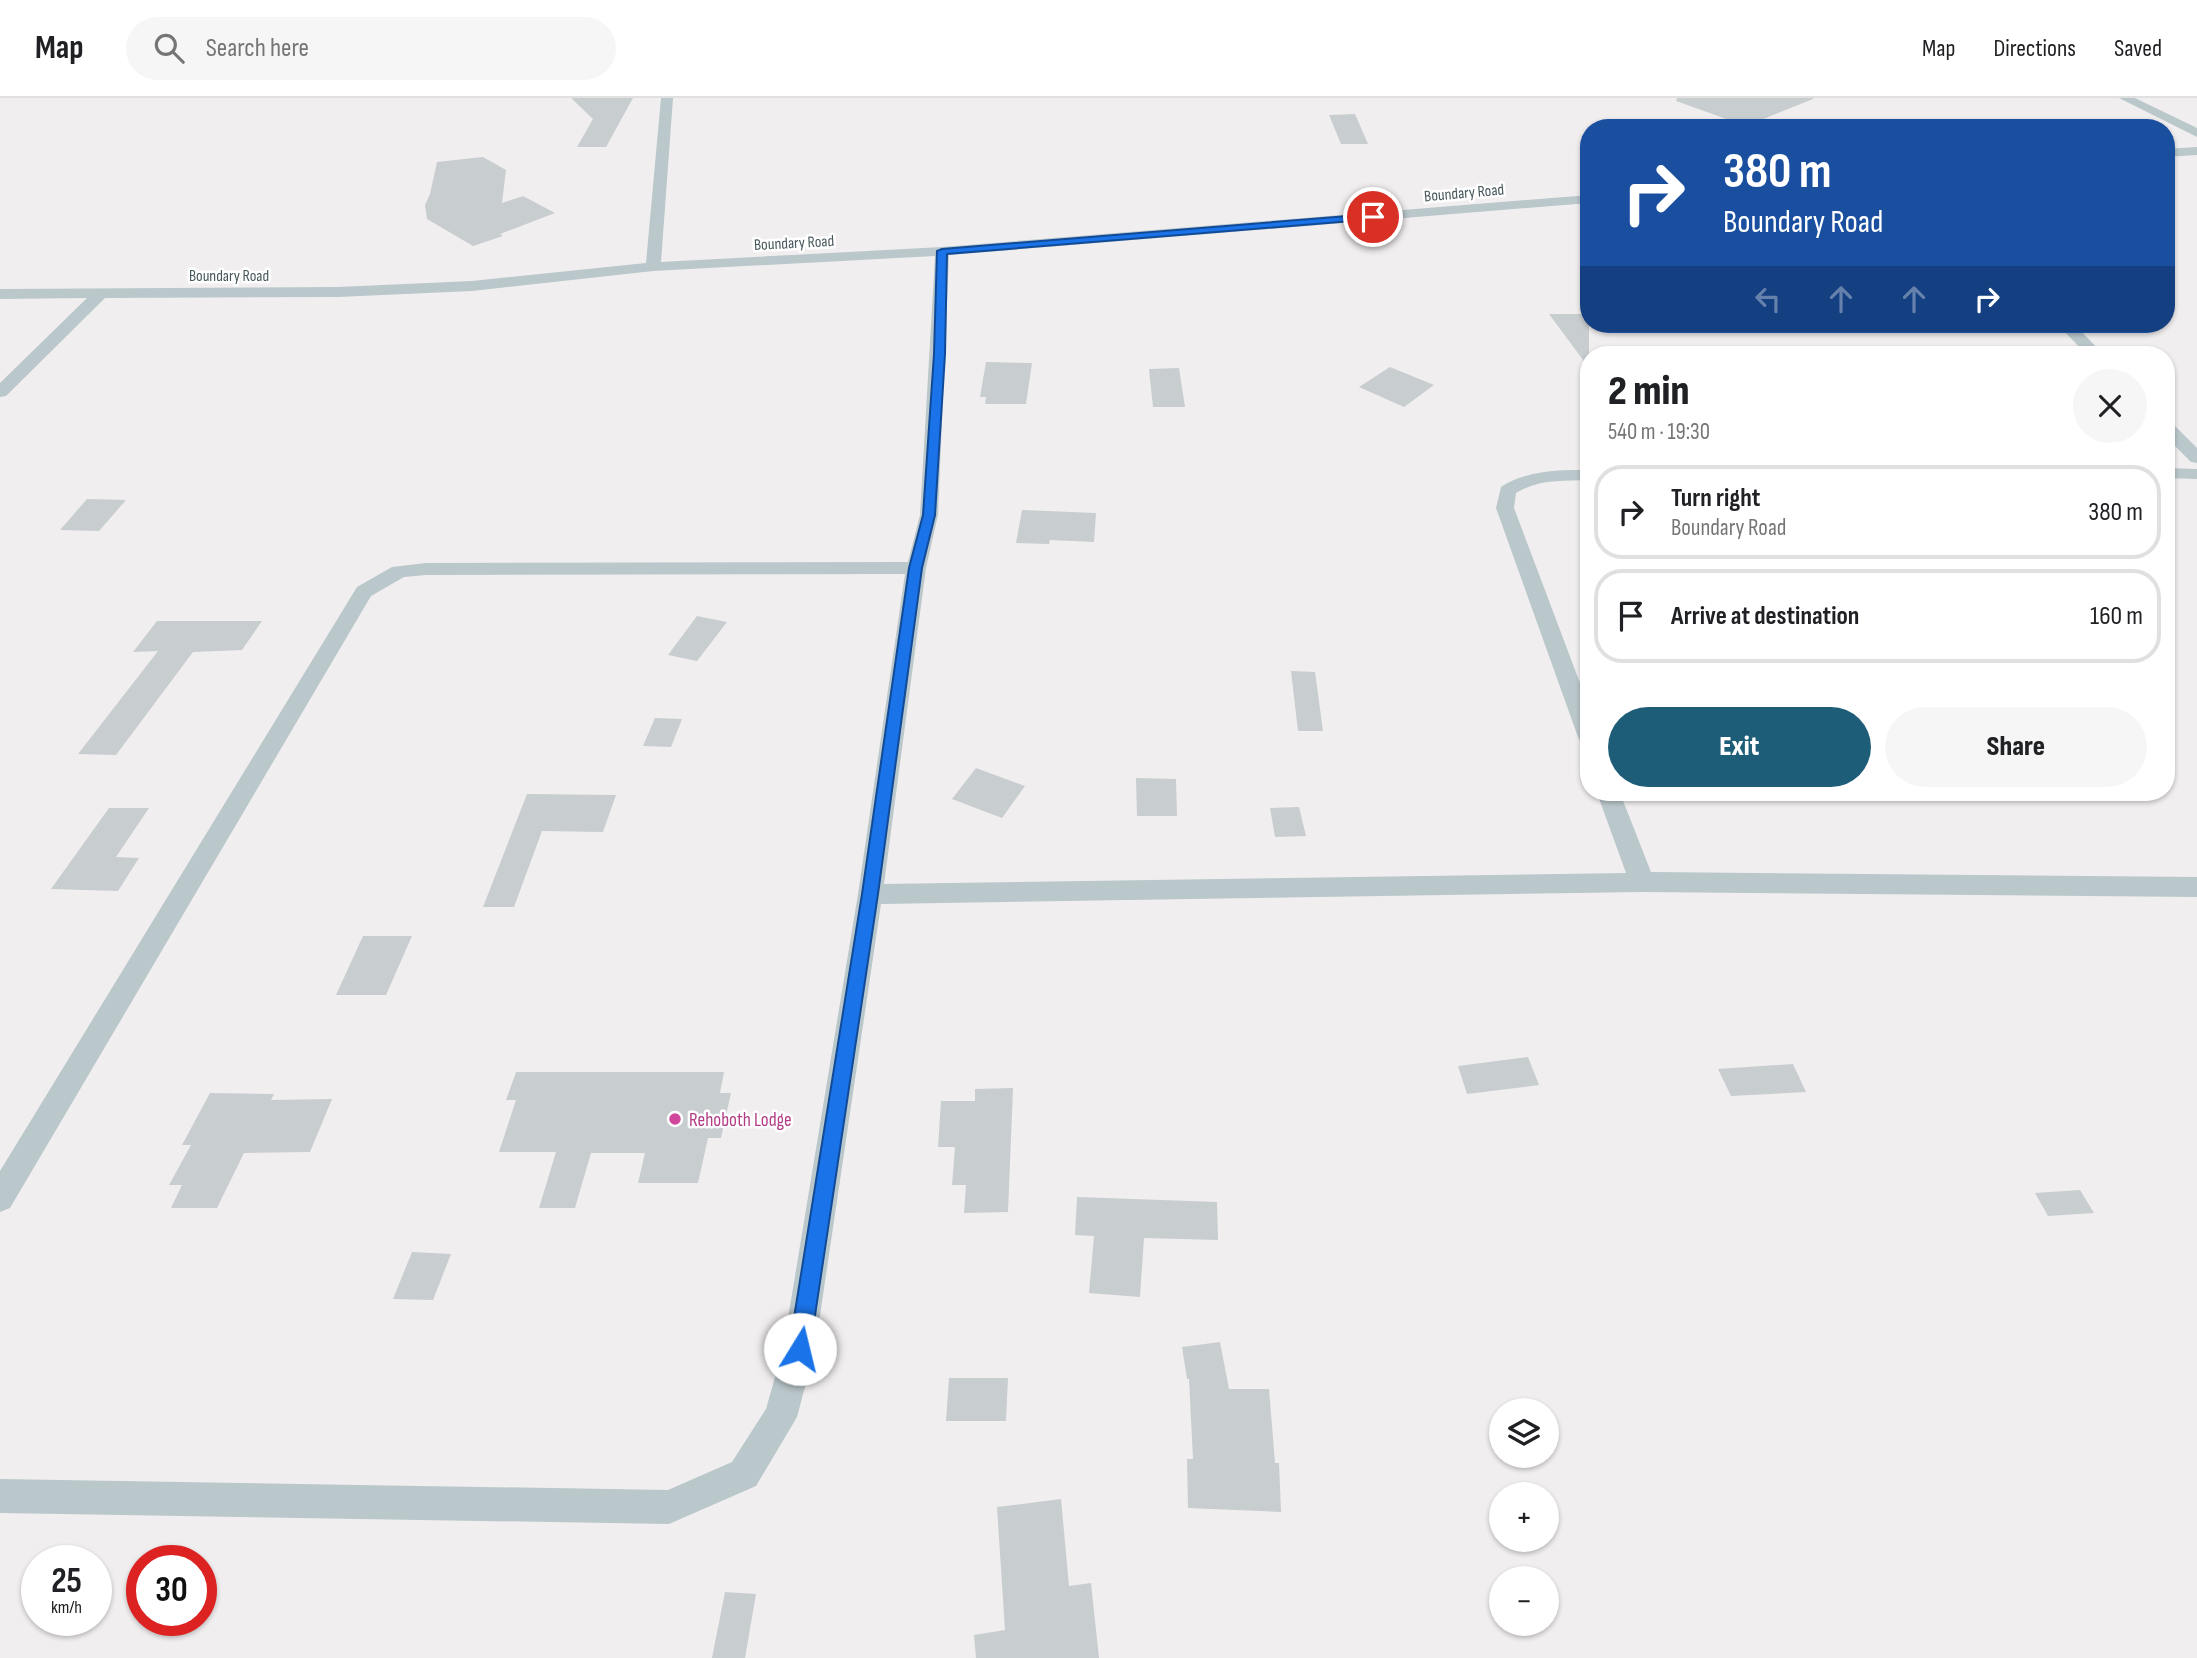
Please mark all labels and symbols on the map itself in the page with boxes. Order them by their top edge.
street label: Boundary Road [1423,181,1505,206]
pin [1343,187,1403,247]
street label: Boundary Road [754,232,835,255]
street label: Boundary Road [189,267,269,286]
place label: Rehoboth Lodge [689,1109,792,1132]
marker: Rehoboth Lodge [667,1111,683,1127]
position arrow [763,1312,837,1386]
speed limit sign: 30 [126,1545,217,1636]

